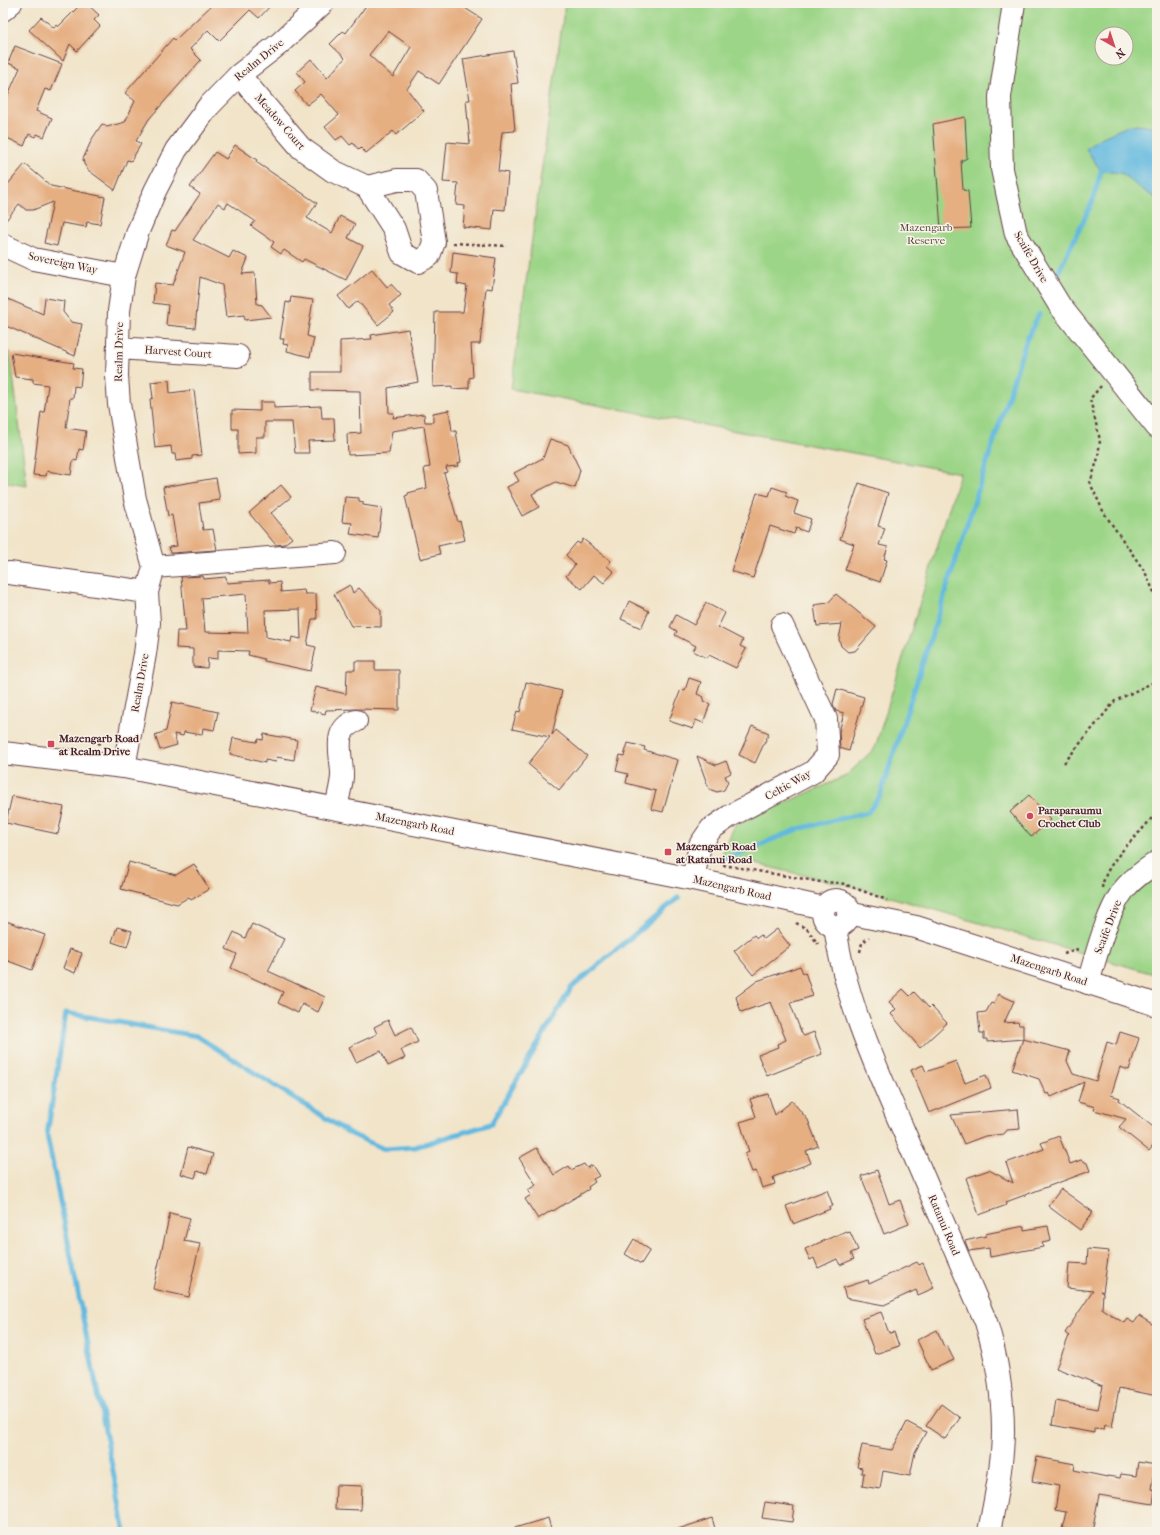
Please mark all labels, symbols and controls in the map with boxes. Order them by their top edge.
north arrow [1094,26,1134,66]
street label: Realm Drive [232,36,287,84]
text: N [1112,46,1127,61]
street label: Meadow Court [252,91,308,153]
park label: Mazengarb Reserve [899,221,953,247]
street label: Scaife Drive [1011,229,1051,285]
street label: Sovereign Way [27,249,100,277]
street label: Realm Drive [112,321,126,382]
street label: Harvest Court [144,343,212,361]
street label: Realm Drive [128,652,152,714]
place label: Mazengarb Road at Realm Drive [58,732,140,758]
marker: Mazengarb Road at Realm Drive [46,739,56,749]
street label: Celtic Way [763,766,814,803]
place label: Paraparaumu Crochet Club [1038,804,1102,830]
street label: Mazengarb Road [374,810,457,838]
marker: Paraparaumu Crochet Club [1025,811,1035,821]
place label: Mazengarb Road at Ratanui Road [675,840,757,866]
marker: Mazengarb Road at Ratanui Road [663,847,673,857]
street label: Mazengarb Road [692,873,773,904]
street label: Scaife Drive [1092,898,1124,956]
street label: Mazengarb Road [1009,951,1090,989]
street label: Ratanui Road [925,1193,963,1258]

